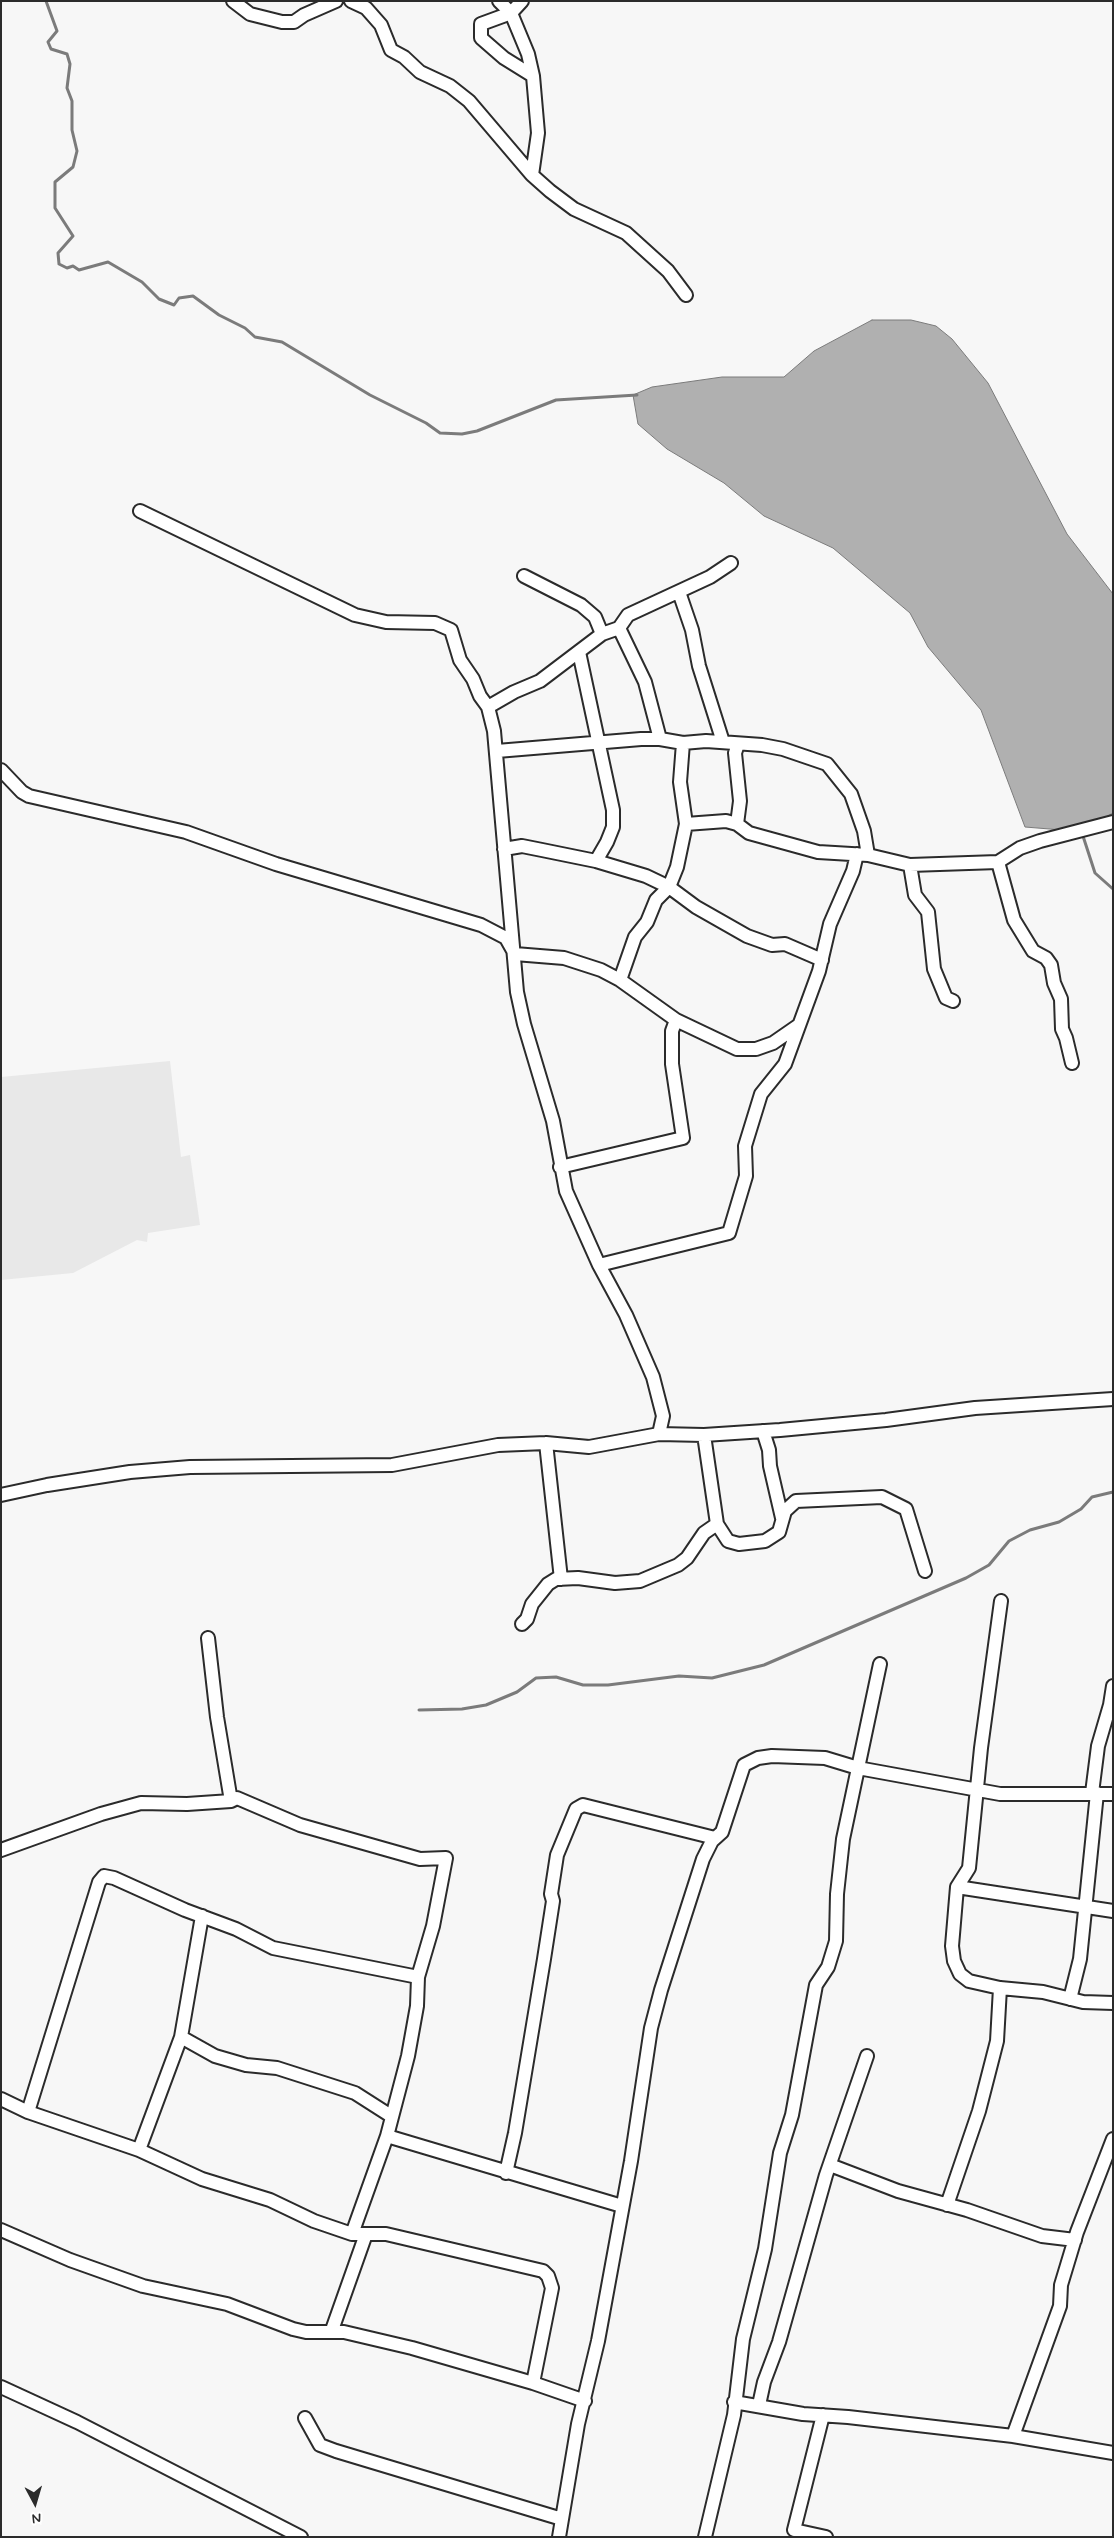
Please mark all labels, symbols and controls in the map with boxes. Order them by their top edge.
north arrow [10,2478,60,2528]
text: N [31,2508,42,2527]

